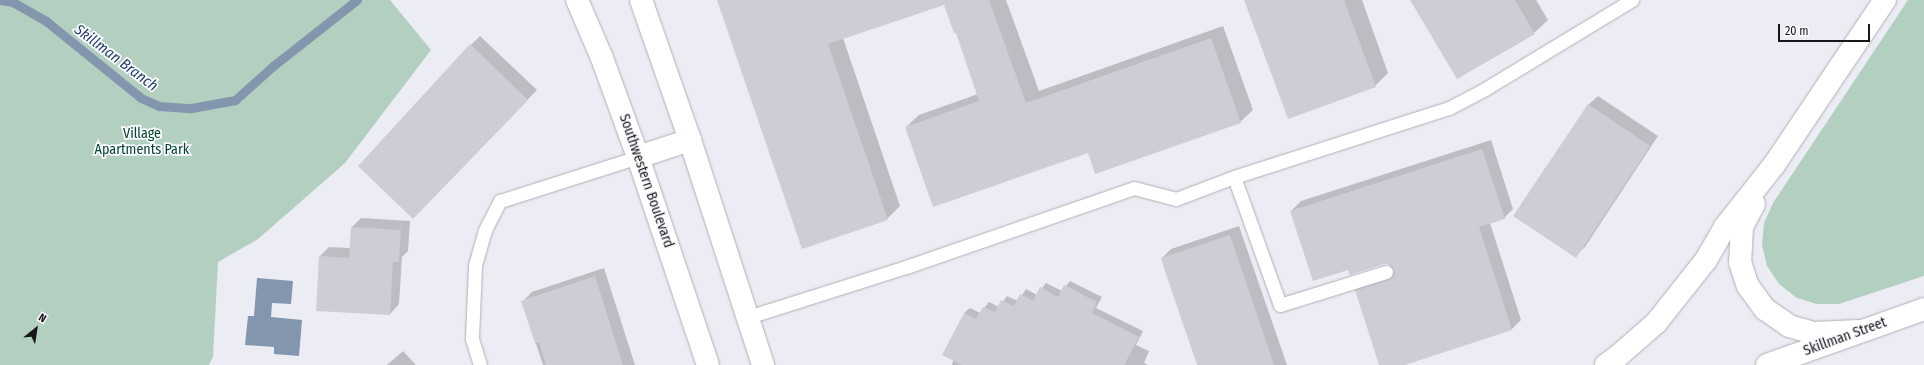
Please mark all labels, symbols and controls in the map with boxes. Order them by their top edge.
scale bar [1780,16,1872,42]
water label: Skillman Branch [71,21,161,95]
text: 20 m [1785,24,1809,38]
street label: Southwestern Boulevard [615,112,677,250]
park label: Village Apartments Park [95,126,189,158]
north arrow [16,309,56,349]
text: N [36,311,48,325]
street label: Skillman Street [1801,314,1889,360]

